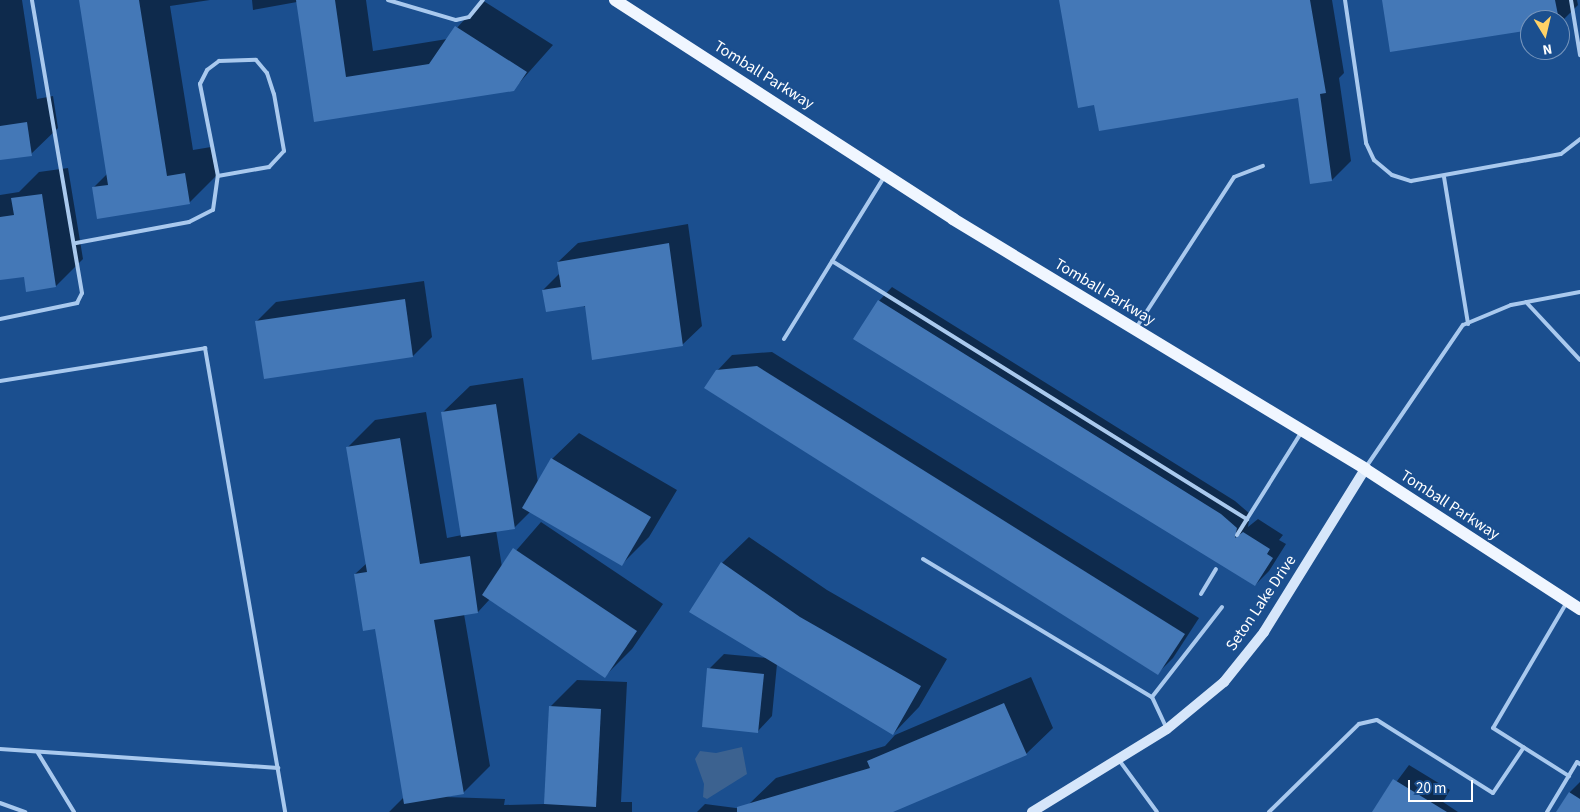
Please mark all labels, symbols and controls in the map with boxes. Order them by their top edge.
north arrow [1520,10,1570,60]
street label: Tomball Parkway [710,37,818,113]
text: N [1541,38,1553,59]
street label: Tomball Parkway [1051,254,1159,330]
street label: Tomball Parkway [1397,466,1503,544]
street label: Seton Lake Drive [1222,551,1300,655]
scale bar [1410,770,1475,802]
text: 20 m [1416,778,1446,799]

